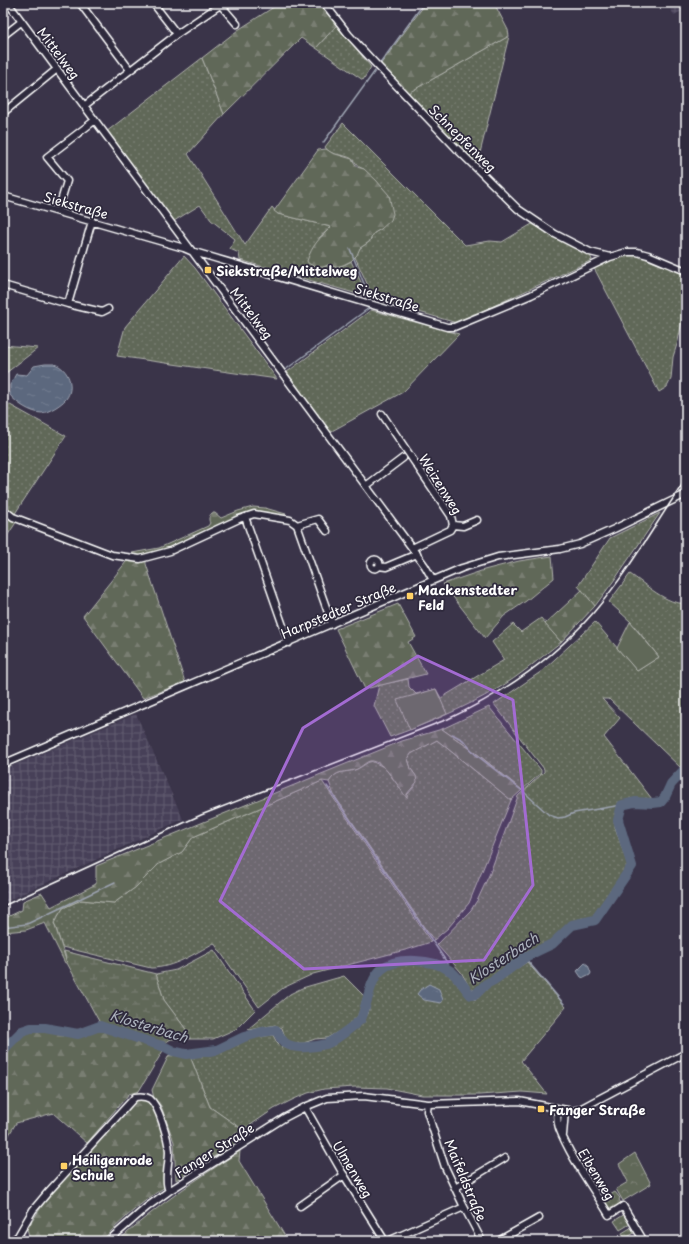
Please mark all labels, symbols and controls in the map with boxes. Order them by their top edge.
street label: Mittelweg [33,23,85,83]
street label: Schnepfenweg [425,100,501,176]
street label: Siekstraße [41,187,111,223]
place label: Siekstraße/Mittelweg [216,261,358,280]
marker: Siekstraße/Mittelweg [203,265,213,275]
street label: Siekstraße [352,278,422,316]
street label: Mittelweg [226,283,278,343]
street label: Weizenweg [415,450,467,518]
street label: Harpstedter Straße [278,577,399,643]
place label: Mackenstedter Feld [418,580,517,614]
marker: Mackenstedter Feld [405,591,415,601]
water label: Klosterbach [464,927,543,989]
water label: Klosterbach [108,1004,191,1048]
place label: Fanger Straße [549,1100,646,1119]
marker: Fanger Straße [536,1104,546,1114]
street label: Fanger Straße [171,1118,257,1182]
street label: Maifeldstraße [440,1136,492,1224]
street label: Ulmenweg [328,1137,378,1201]
street label: Eibenweg [574,1145,620,1203]
place label: Heiligenrode Schule [72,1150,152,1184]
marker: Heiligenrode Schule [59,1161,69,1171]

